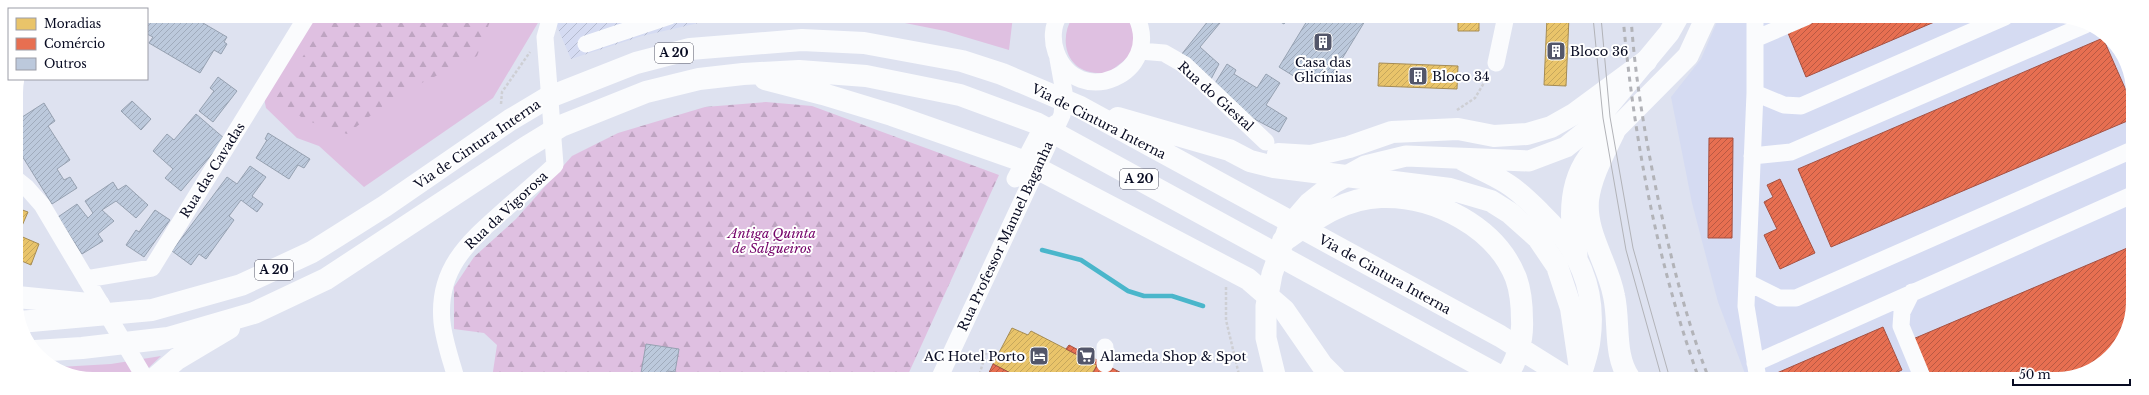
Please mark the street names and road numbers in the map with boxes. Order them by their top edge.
road number: A 20 [655,43,693,63]
street label: Rua do Giestal [1174,58,1257,135]
street label: Via de Cintura Interna [1028,80,1170,163]
street label: Via de Cintura Interna [410,95,544,194]
street label: Rua das Cavadas [176,119,249,221]
street label: Rua Professor Manuel Baganha [954,138,1057,334]
street label: Rua da Vigorosa [461,167,552,253]
road number: A 20 [1120,169,1158,189]
street label: Via de Cintura Interna [1315,230,1455,318]
road number: A 20 [255,260,293,280]

